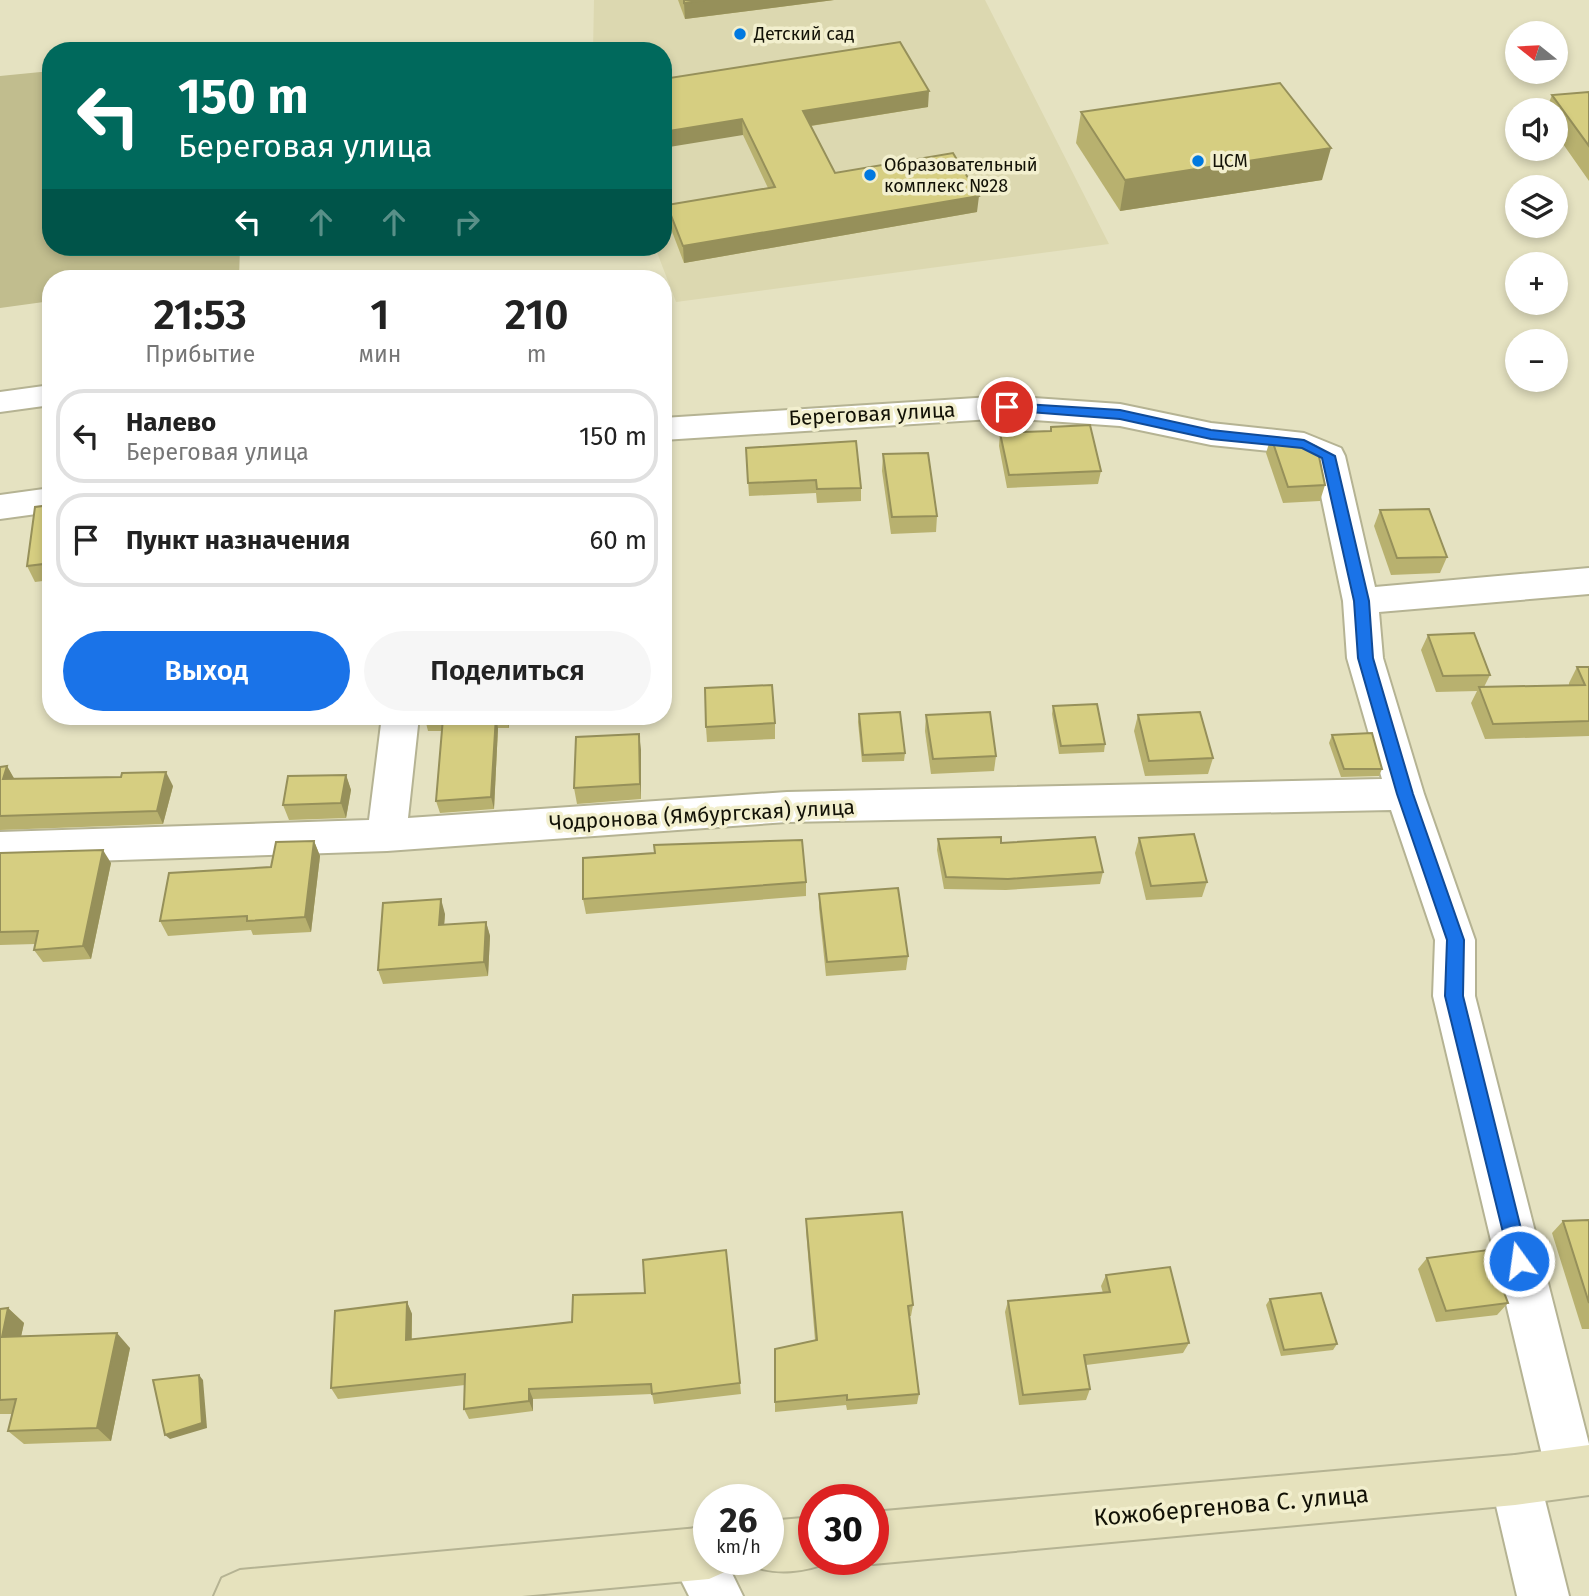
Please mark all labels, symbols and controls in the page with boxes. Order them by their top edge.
north arrow [1505,21,1568,84]
map controls [1505,21,1568,392]
place label: Детский сад [753,23,855,45]
marker: Детский сад [732,26,748,42]
text: 150 m [178,67,309,126]
icon: left [63,70,154,161]
button: sound [1505,98,1568,161]
text: Береговая улица [178,127,432,165]
place label: ЦСМ [1212,150,1248,172]
marker: ЦСМ [1190,153,1206,169]
place label: Образовательный комплекс №28 [884,154,1038,197]
marker: Образовательный комплекс №28 [862,167,878,183]
button: layers [1505,175,1568,238]
icon: left [229,203,267,241]
icon: ahead [302,203,340,241]
icon: ahead [375,203,413,241]
icon: right [448,203,486,241]
button: + [1505,252,1568,315]
text: 21:53 [154,290,247,340]
text: 1 [370,290,390,340]
text: 210 [505,290,569,340]
button: − [1505,329,1568,392]
text: Прибытие [145,340,255,368]
text: мин [359,340,401,368]
text: m [527,340,547,368]
pin [977,377,1037,437]
icon: arrive [988,388,1026,426]
street label: Береговая улица [788,397,956,431]
text: Налево [126,407,216,438]
icon: left [67,417,105,455]
text: 150 m [579,421,647,452]
text: Береговая улица [126,438,309,466]
icon: arrive [67,521,105,559]
text: Пункт назначения [126,525,350,556]
text: 60 m [589,525,647,556]
button: Выход [63,631,350,711]
button: Поделиться [364,631,651,711]
street label: Чодронова (Ямбургская) улица [548,794,856,836]
position arrow [1482,1224,1556,1298]
street label: Кожобергенова С. улица [1092,1480,1370,1532]
speed limit sign: 30 [798,1484,889,1575]
text: 26 [720,1499,757,1541]
text: km/h [716,1536,761,1558]

